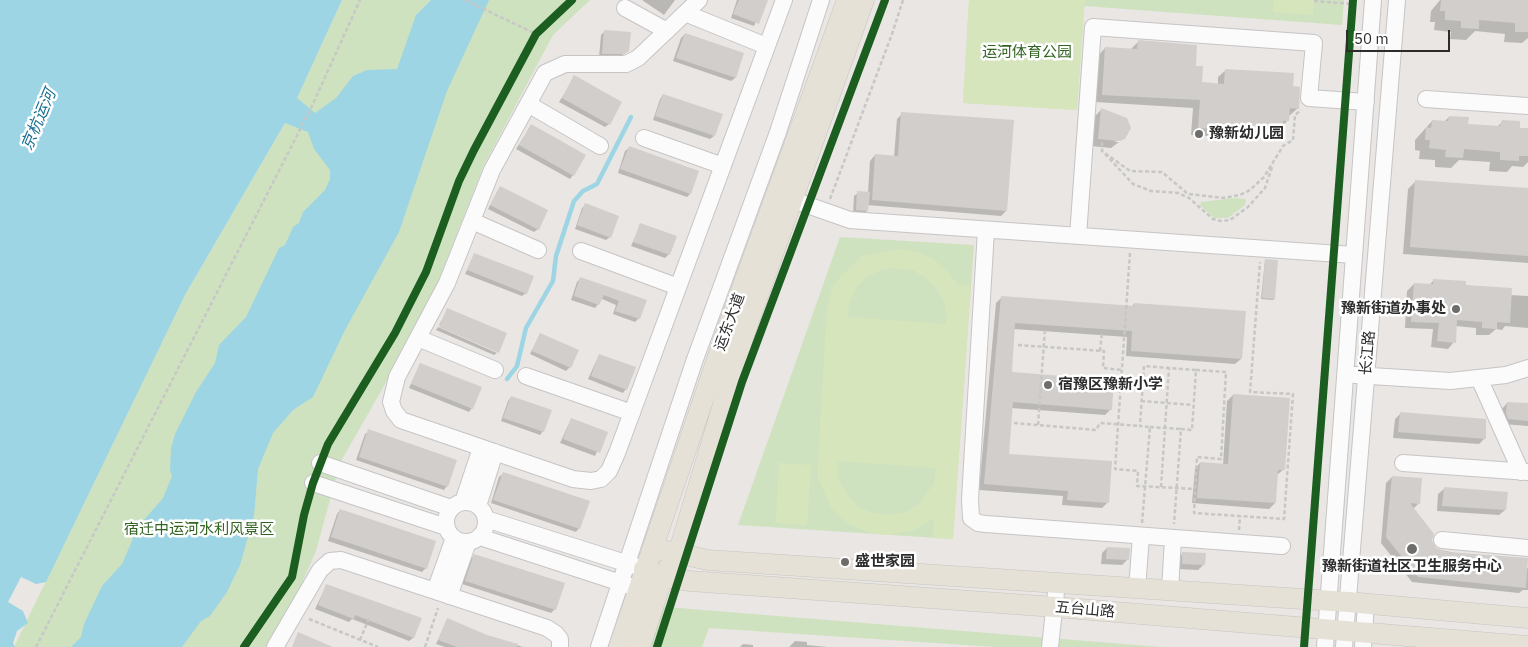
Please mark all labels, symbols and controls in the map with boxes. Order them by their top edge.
scale bar [1348,20,1452,52]
text: 50 m [1354,29,1389,48]
park label: 运河体育公园 [982,44,1072,62]
water label: 京杭运河 [18,87,60,153]
place label: 豫新幼儿园 [1209,125,1284,143]
marker: 豫新幼儿园 [1193,128,1205,140]
street label: 运东大道 [711,291,749,353]
place label: 豫新街道办事处 [1341,300,1446,318]
marker: 豫新街道办事处 [1450,303,1462,315]
street label: 长江路 [1357,330,1379,376]
place label: 宿豫区豫新小学 [1058,376,1163,394]
marker: 宿豫区豫新小学 [1042,379,1054,391]
park label: 宿迁中运河水利风景区 [124,521,274,539]
marker: 豫新街道社区卫生服务中心 [1405,542,1419,556]
place label: 盛世家园 [855,553,915,571]
marker: 盛世家园 [839,556,851,568]
place label: 豫新街道社区卫生服务中心 [1322,558,1502,576]
street label: 五台山路 [1054,598,1116,622]

